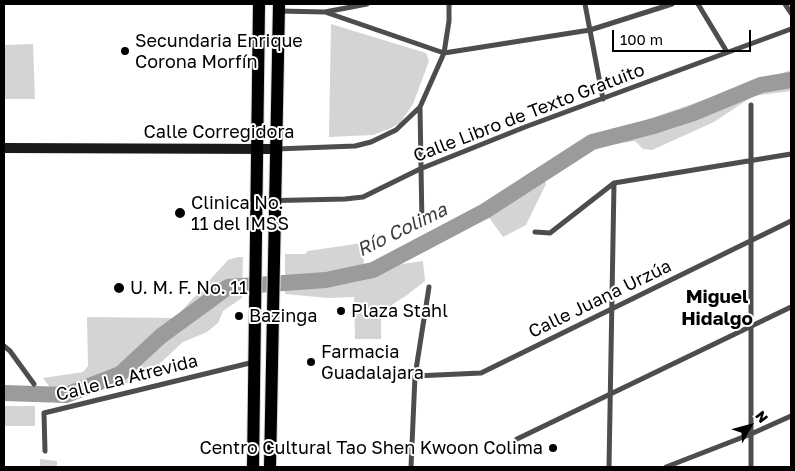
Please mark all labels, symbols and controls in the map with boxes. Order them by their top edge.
scale bar [615,20,754,52]
place label: Secundaria Enrique Corona Morfín [135,30,303,72]
text: 100 m [620,30,663,48]
marker: Secundaria Enrique Corona Morfín [119,45,131,57]
street label: Calle Libro de Texto Gratuito [410,59,648,167]
street label: Calle Corregidora [144,121,294,143]
place label: Clinica No. 11 del IMSS [191,192,289,234]
water label: Río Colima [353,198,451,262]
marker: Clinica No. 11 del IMSS [173,206,187,220]
street label: Calle Juana Urzúa [525,255,675,343]
place label: U. M. F. No. 11 [130,277,248,299]
marker: U. M. F. No. 11 [112,281,126,295]
district label: Miguel Hidalgo [681,286,753,330]
place label: Plaza Stahl [351,300,448,322]
place label: Bazinga [249,305,318,327]
marker: Plaza Stahl [335,305,347,317]
marker: Bazinga [233,310,245,322]
place label: Farmacia Guadalajara [321,341,424,384]
street label: Calle La Atrevida [54,350,200,406]
marker: Farmacia Guadalajara [305,356,317,368]
north arrow [725,401,775,451]
text: N [752,407,772,426]
place label: Centro Cultural Tao Shen Kwoon Colima [199,437,543,459]
marker: Centro Cultural Tao Shen Kwoon Colima [547,442,559,454]

